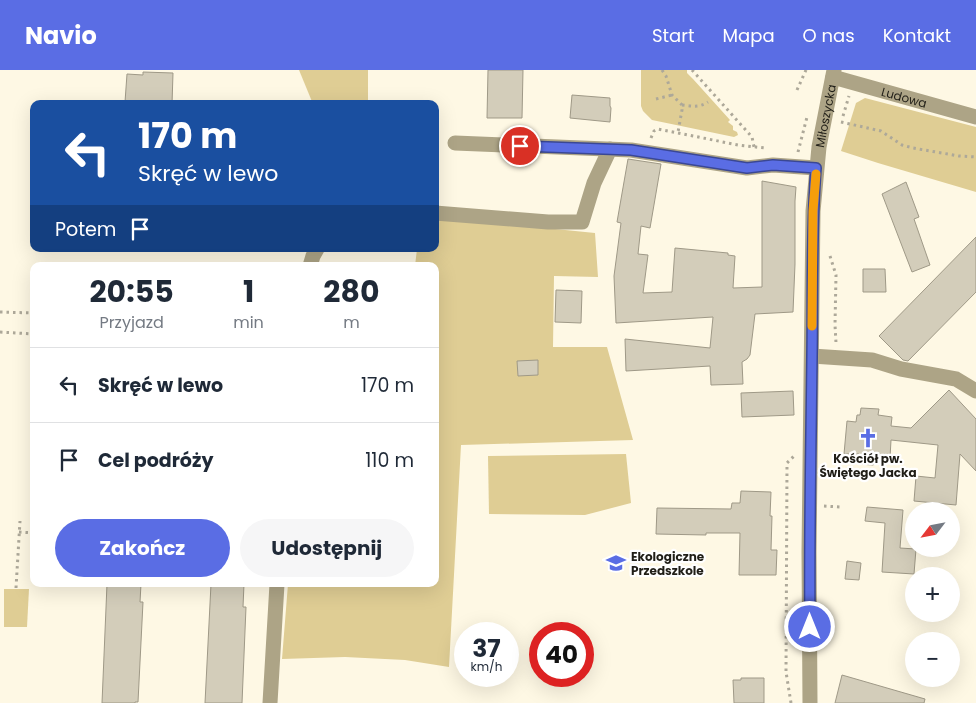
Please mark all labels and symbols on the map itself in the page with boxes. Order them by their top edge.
street label: Ludowa [880,82,929,111]
street label: Miłoszycka [811,83,840,149]
pin [499,125,541,167]
church icon: Kościół pw. Świętego Jacka [857,427,879,449]
place label: Kościół pw. Świętego Jacka [819,450,917,481]
north arrow [905,502,960,558]
place label: Ekologiczne Przedszkole [631,548,705,579]
school or university icon: Ekologiczne Przedszkole [605,552,627,574]
position arrow [783,600,835,652]
speed limit sign: 40 [529,622,594,687]

